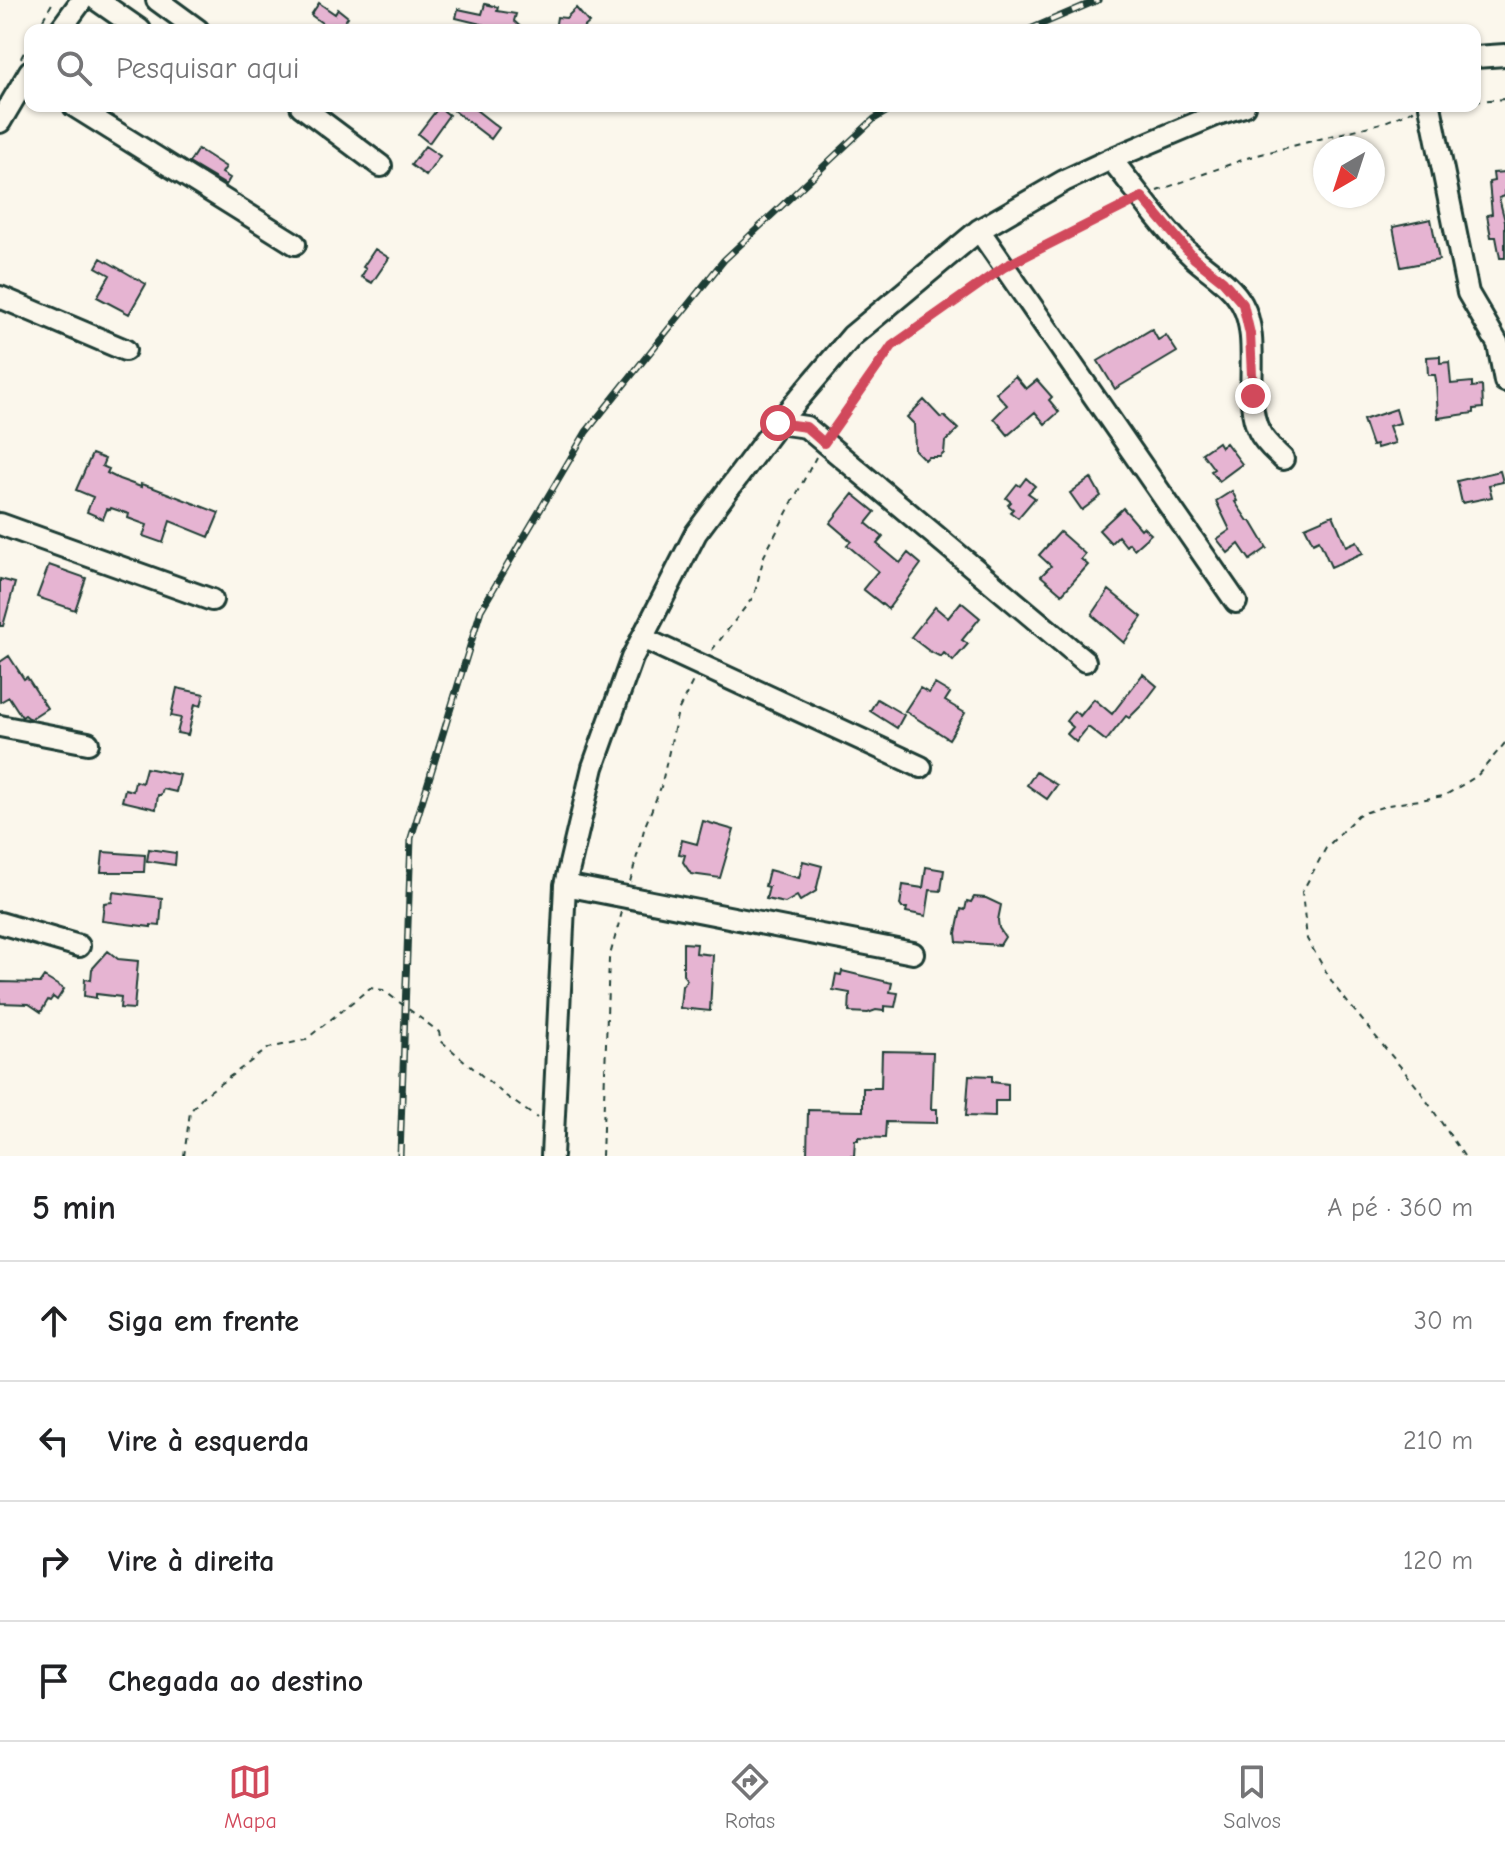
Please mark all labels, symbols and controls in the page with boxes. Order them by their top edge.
search box [24,24,1481,112]
icon: search [52,46,96,90]
text: Pesquisar aqui [116,51,299,86]
north arrow [1313,136,1385,208]
route end [1235,378,1271,414]
route start [760,405,796,441]
text: 5 min [32,1188,116,1228]
text: A pé · 360 m [1327,1193,1473,1223]
icon: ahead [32,1299,76,1343]
text: Siga em frente [108,1304,299,1339]
text: 30 m [1414,1306,1473,1336]
icon: left [32,1419,76,1463]
text: Vire à esquerda [108,1424,309,1459]
text: 210 m [1403,1426,1473,1456]
icon: right [32,1539,76,1583]
text: Vire à direita [108,1544,274,1579]
text: 120 m [1403,1546,1473,1576]
icon: arrive [32,1659,76,1703]
text: Chegada ao destino [108,1664,363,1699]
tab: Mapa [224,1760,277,1834]
tab: Rotas [725,1760,775,1834]
tab: Salvos [1223,1760,1281,1834]

